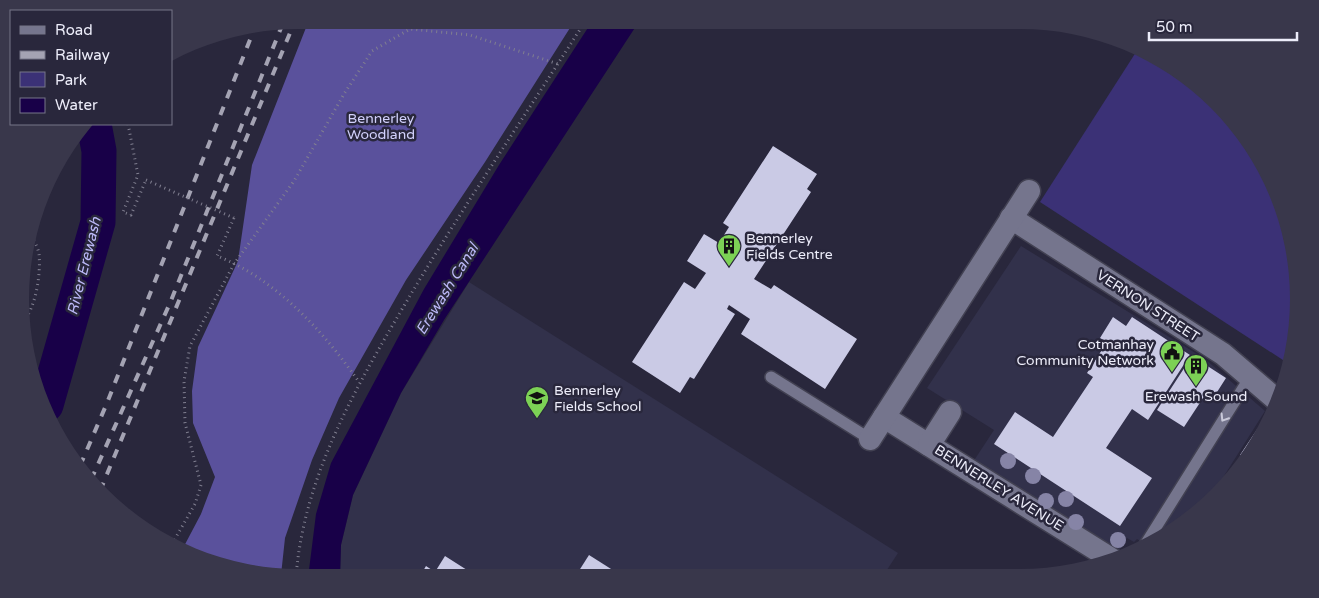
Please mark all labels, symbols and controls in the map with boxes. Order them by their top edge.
legend [10,10,172,125]
scale bar [1149,10,1296,42]
text: 50 m [1156,18,1193,36]
text: Road [55,21,93,39]
text: Railway [55,46,110,64]
text: Park [55,71,87,89]
text: Water [55,96,98,114]
park label: Bennerley Woodland [347,110,415,143]
water label: River Erewash [63,214,105,317]
place label: Bennerley Fields Centre [746,230,833,263]
building icon: Bennerley Fields Centre [716,233,742,267]
water label: Erewash Canal [412,238,483,338]
street label: VERNON STREET [1093,266,1203,346]
place label: Cotmanhay Community Network [1017,336,1154,369]
public building icon: Cotmanhay Community Network [1159,339,1185,373]
building icon: Erewash Sound [1183,353,1209,387]
place label: Bennerley Fields School [554,382,642,415]
school or university icon: Bennerley Fields School [524,385,550,419]
place label: Erewash Sound [1145,388,1247,405]
one-way arrow [1221,413,1230,422]
street label: BENNERLEY AVENUE [931,441,1067,535]

